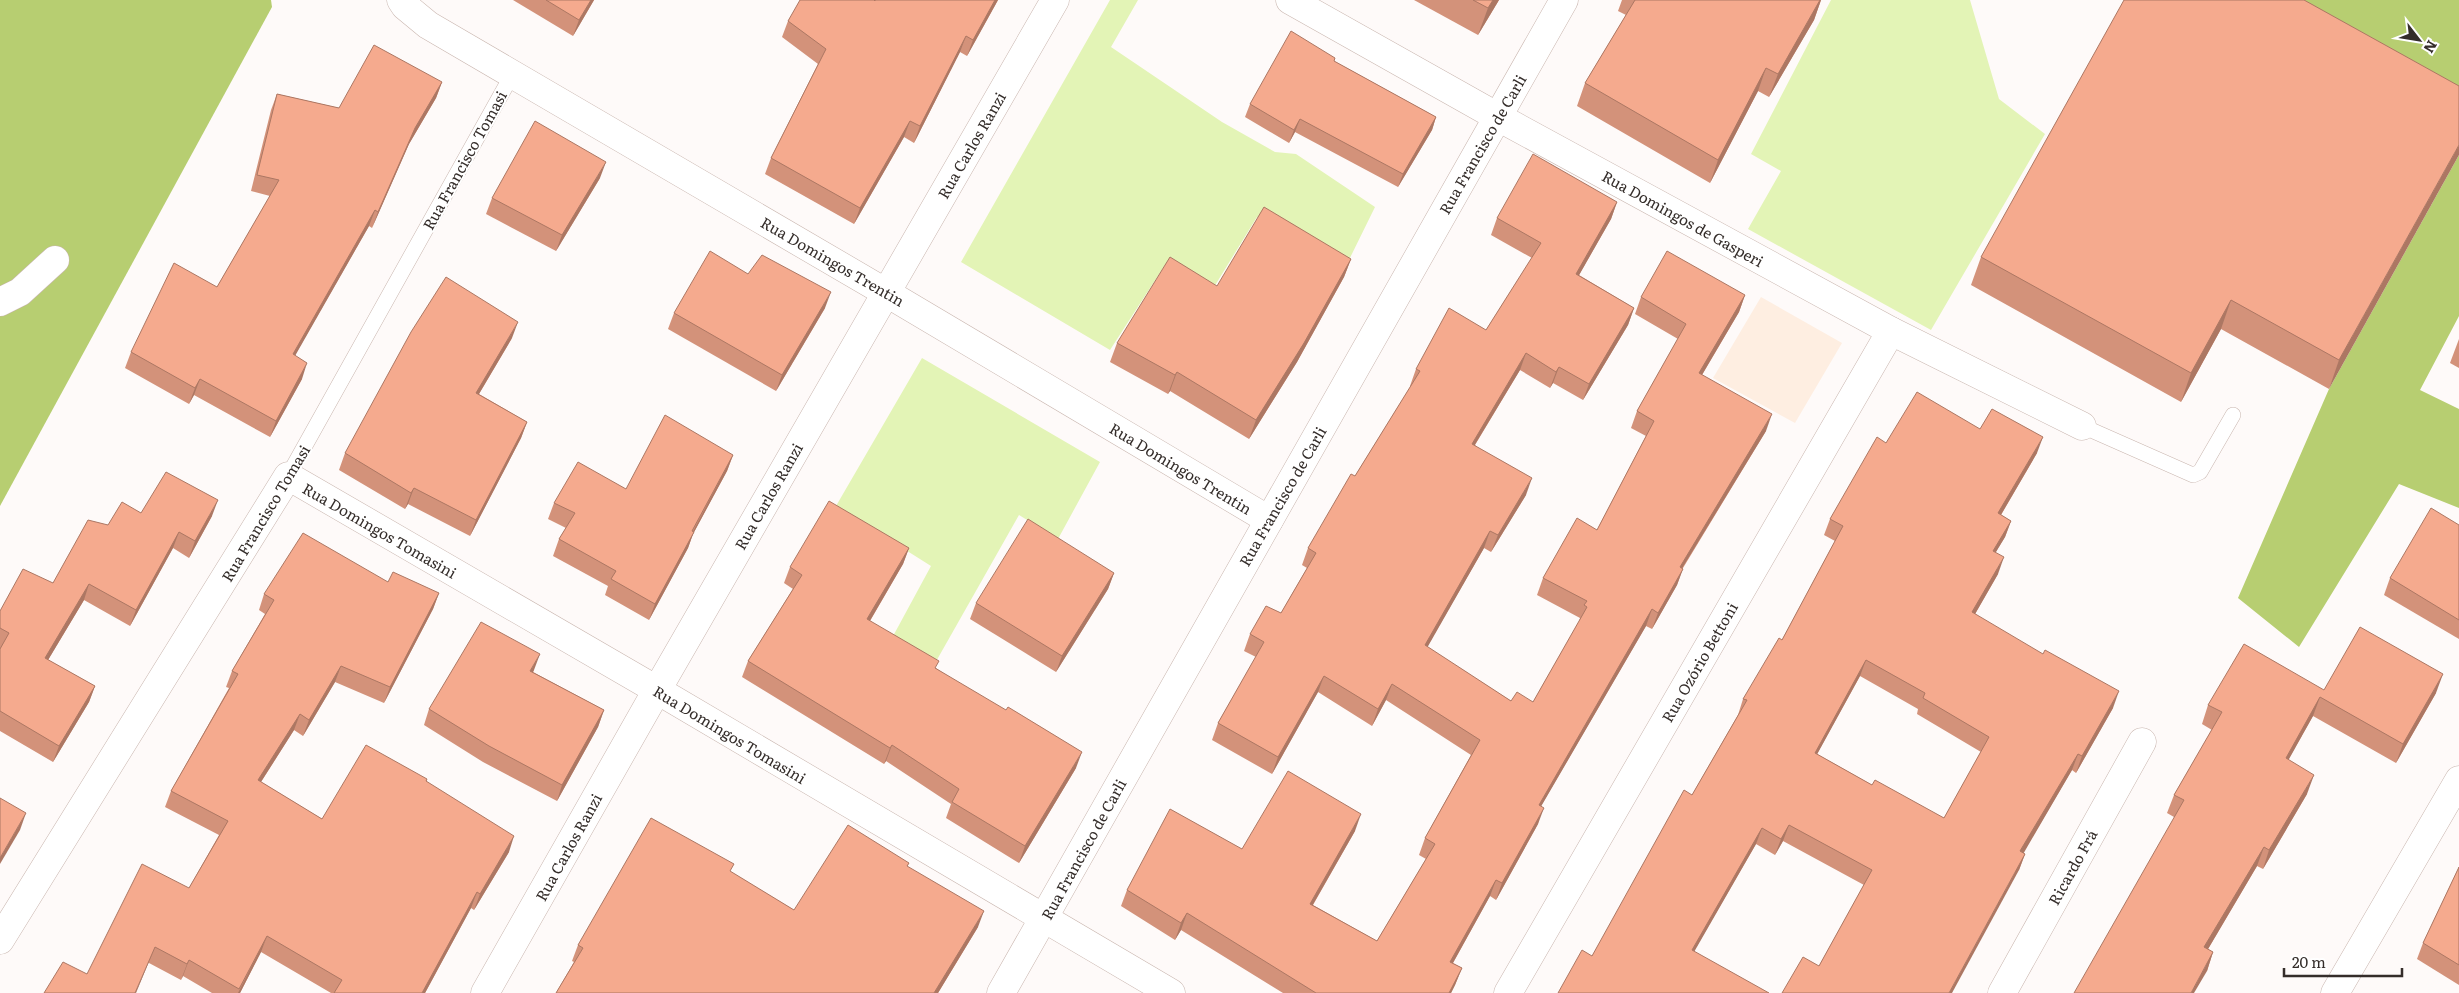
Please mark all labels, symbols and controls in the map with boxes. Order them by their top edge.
north arrow [2394,15,2444,65]
text: N [2419,37,2443,58]
street label: Rua Francisco de Carli [1433,70,1531,218]
street label: Rua Francisco Tomasi [416,86,512,234]
street label: Rua Carlos Ranzi [931,87,1011,203]
street label: Rua Domingos de Gasperi [1598,164,1768,272]
street label: Rua Domingos Trentin [757,210,909,312]
street label: Rua Domingos Trentin [1105,416,1257,520]
street label: Rua Francisco de Carli [1233,422,1331,570]
street label: Rua Carlos Ranzi [728,438,808,554]
street label: Rua Francisco Tomasi [215,440,315,586]
street label: Rua Domingos Tomasini [299,476,461,584]
street label: Rua Ozório Bettoni [1655,598,1743,726]
street label: Rua Domingos Tomasini [649,679,811,789]
street label: Rua Francisco de Carli [1035,774,1131,924]
street label: Rua Carlos Ranzi [529,789,607,905]
street label: Ricardo Frá [2042,824,2103,909]
scale bar [2284,946,2402,978]
text: 20 m [2292,950,2326,973]

